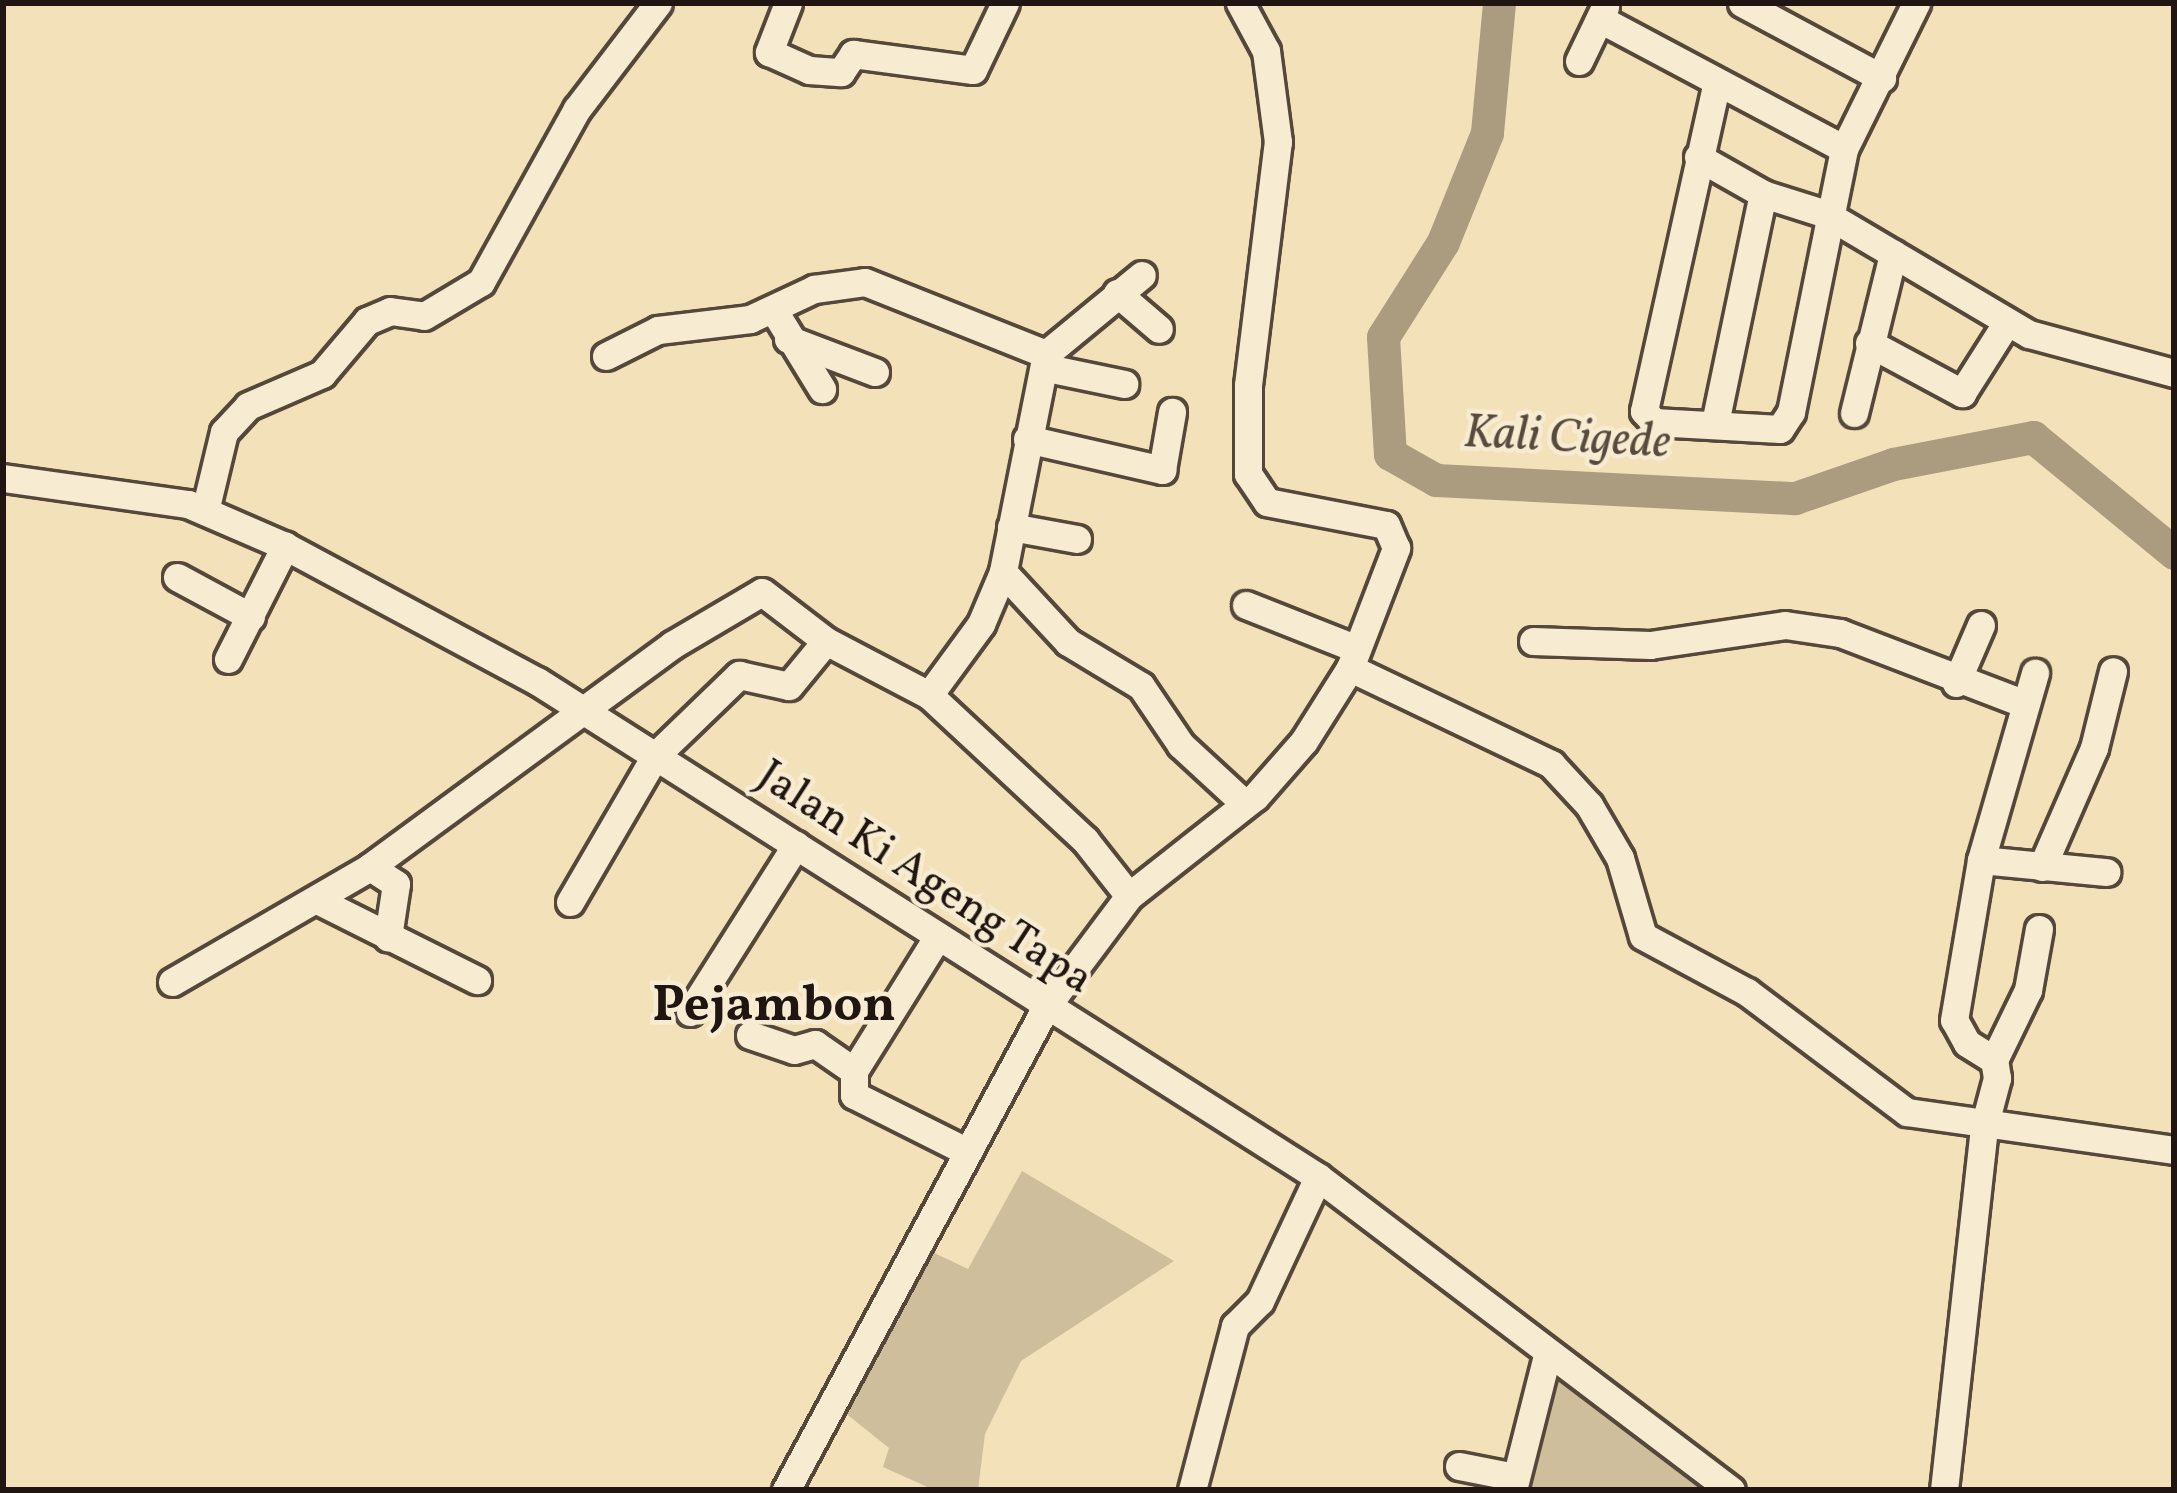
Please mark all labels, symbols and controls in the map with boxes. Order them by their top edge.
water label: Kali Cigede [1462,405,1672,473]
street label: Jalan Ki Ageng Tapa [745,750,1103,1008]
district label: Pejambon [652,976,896,1038]

